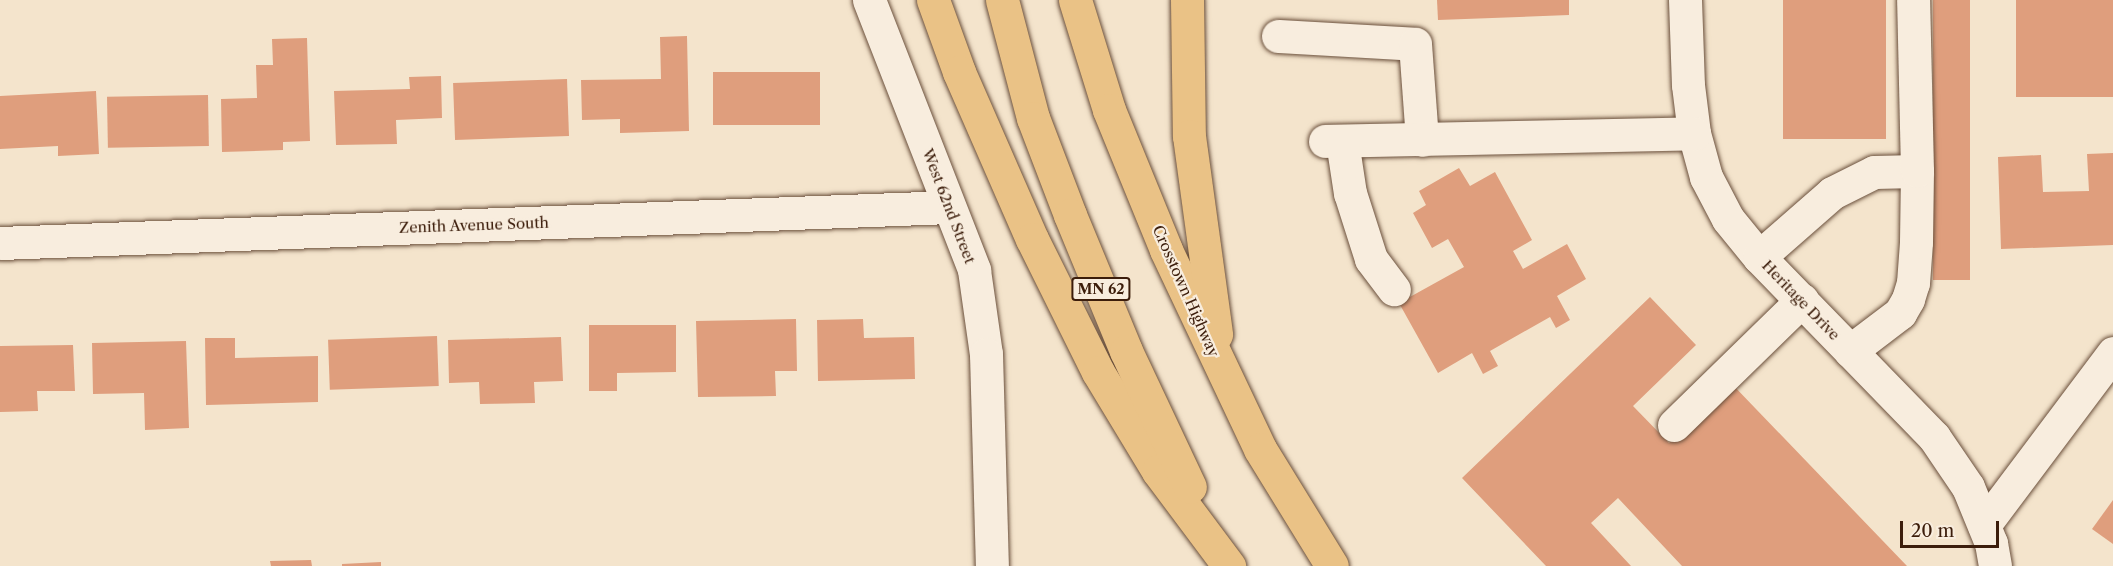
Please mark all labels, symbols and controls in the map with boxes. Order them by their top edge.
street label: West 62nd Street [919,146,979,266]
street label: Zenith Avenue South [398,213,550,237]
street label: Crosstown Highway [1149,223,1223,359]
street label: Heritage Drive [1758,256,1844,344]
road number: MN 62 [1071,278,1131,300]
scale bar [1903,509,2002,547]
text: 20 m [1911,520,1954,542]

